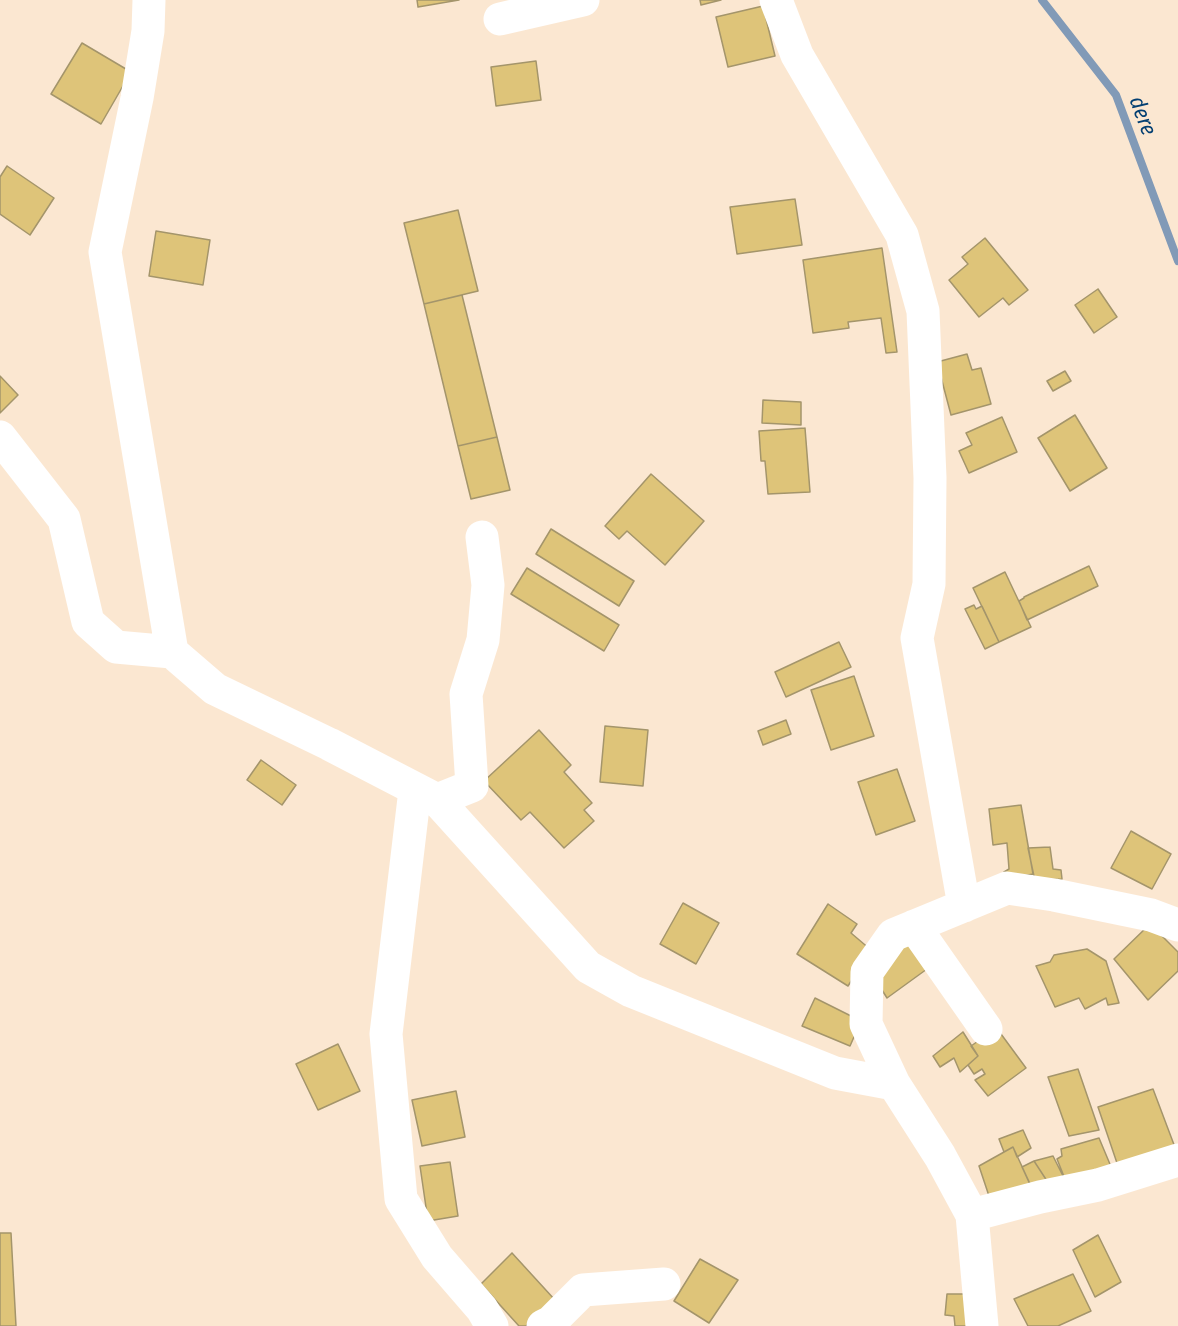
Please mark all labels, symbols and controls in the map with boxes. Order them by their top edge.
water label: dere [1123,93,1161,139]

